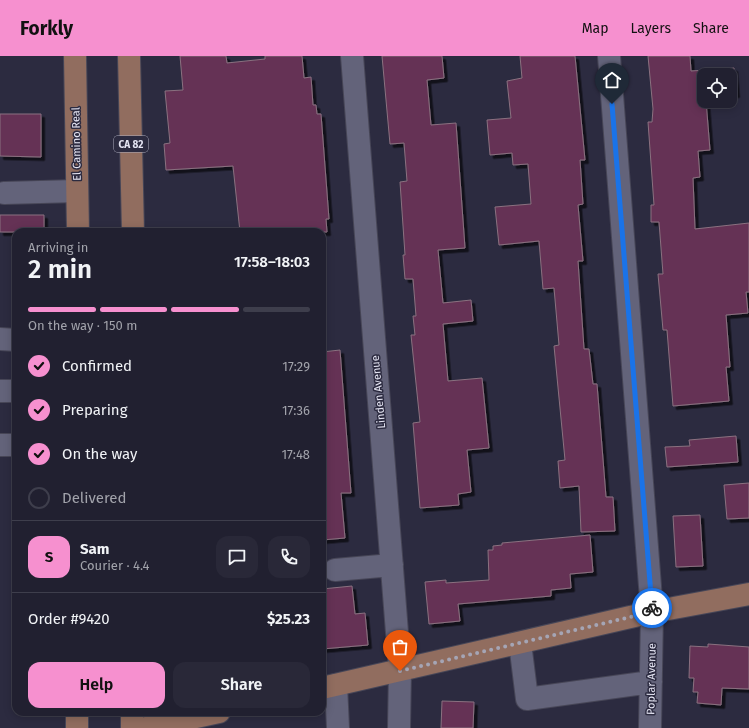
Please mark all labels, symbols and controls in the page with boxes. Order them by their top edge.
text: Forkly [20,17,73,40]
text: Map [582,20,608,37]
text: Layers [630,20,671,37]
text: Share [693,20,729,37]
pin [595,63,629,104]
map controls [697,68,737,108]
button: locate [697,68,737,108]
icon: home [601,69,623,91]
street label: El Camino Real [69,107,84,181]
road number: CA 82 [114,136,148,152]
text: Arriving in [28,240,88,255]
text: 17:58–18:03 [234,253,310,271]
text: 2 min [28,254,92,285]
text: On the way · 150 m [28,318,137,333]
icon: check [28,355,50,377]
street label: Linden Avenue [369,355,388,429]
text: Confirmed [62,357,132,375]
text: 17:29 [282,359,310,374]
icon: check [28,399,50,421]
text: Preparing [62,401,127,419]
text: 17:36 [282,403,310,418]
icon: check [28,443,50,465]
text: On the way [62,445,137,463]
text: 17:48 [281,447,310,462]
text: Delivered [62,489,126,507]
button: chat [216,536,258,578]
button: phone [268,536,310,578]
text: Sam [80,540,109,558]
text: S [45,548,53,566]
text: Courier · 4.4 [80,558,150,573]
courier [632,588,672,628]
icon: bike [641,597,663,619]
text: Order #9420 [28,610,110,628]
text: $25.23 [267,610,310,628]
pin [383,630,417,671]
icon: bag [389,636,411,658]
street label: Poplar Avenue [644,643,659,715]
button: Help [28,662,165,708]
button: Share [173,662,310,708]

